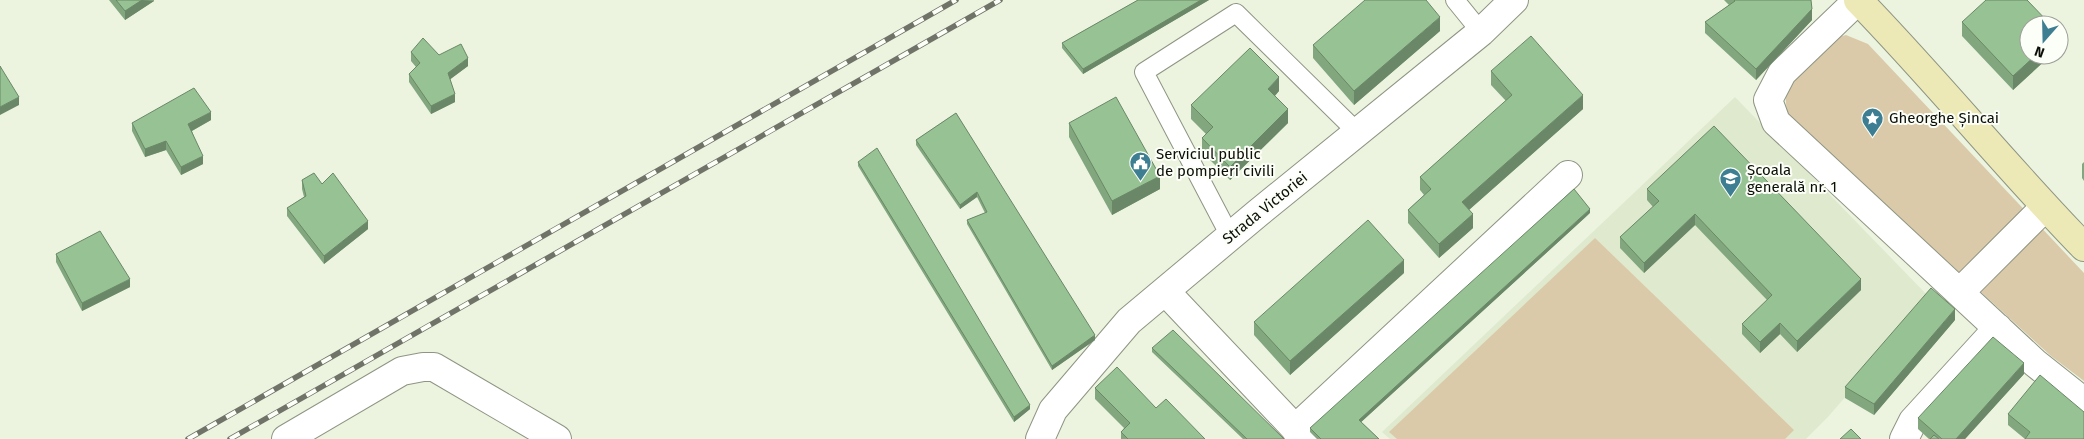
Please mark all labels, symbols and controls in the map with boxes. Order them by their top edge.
north arrow [2019,15,2069,65]
text: N [2032,42,2047,61]
place icon: Gheorghe Șincai [1861,106,1885,137]
place label: Gheorghe Șincai [1889,109,1999,128]
place label: Serviciul public de pompieri civili [1156,145,1275,180]
public building icon: Serviciul public de pompieri civili [1128,151,1152,182]
place label: Școala generală nr. 1 [1747,161,1837,196]
school or university icon: Școala generală nr. 1 [1719,167,1743,198]
street label: Strada Victoriei [1219,168,1311,248]

